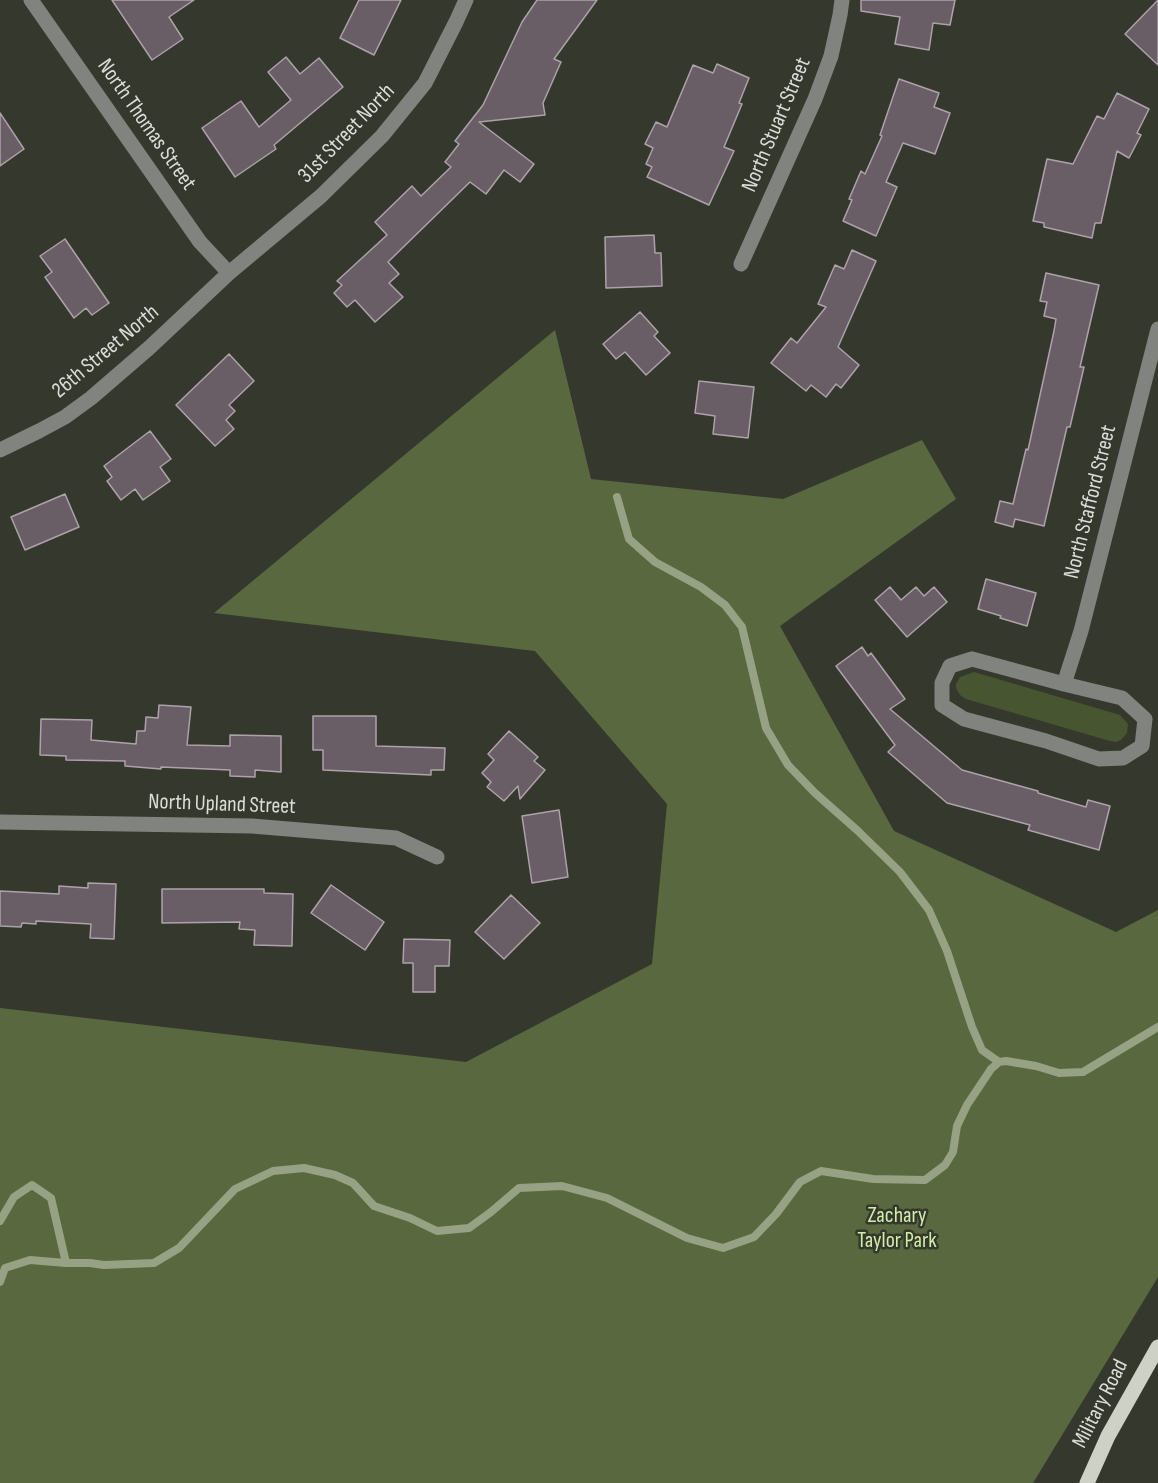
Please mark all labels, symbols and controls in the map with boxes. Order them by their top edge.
street label: North Thomas Street [91,54,201,196]
street label: North Stuart Street [737,54,817,196]
street label: 31st Street North [293,79,401,189]
street label: 26th Street North [47,300,165,404]
street label: North Stafford Street [1059,422,1123,582]
street label: North Upland Street [148,789,296,821]
park label: Zachary Taylor Park [857,1203,937,1254]
street label: Military Road [1067,1355,1135,1453]

